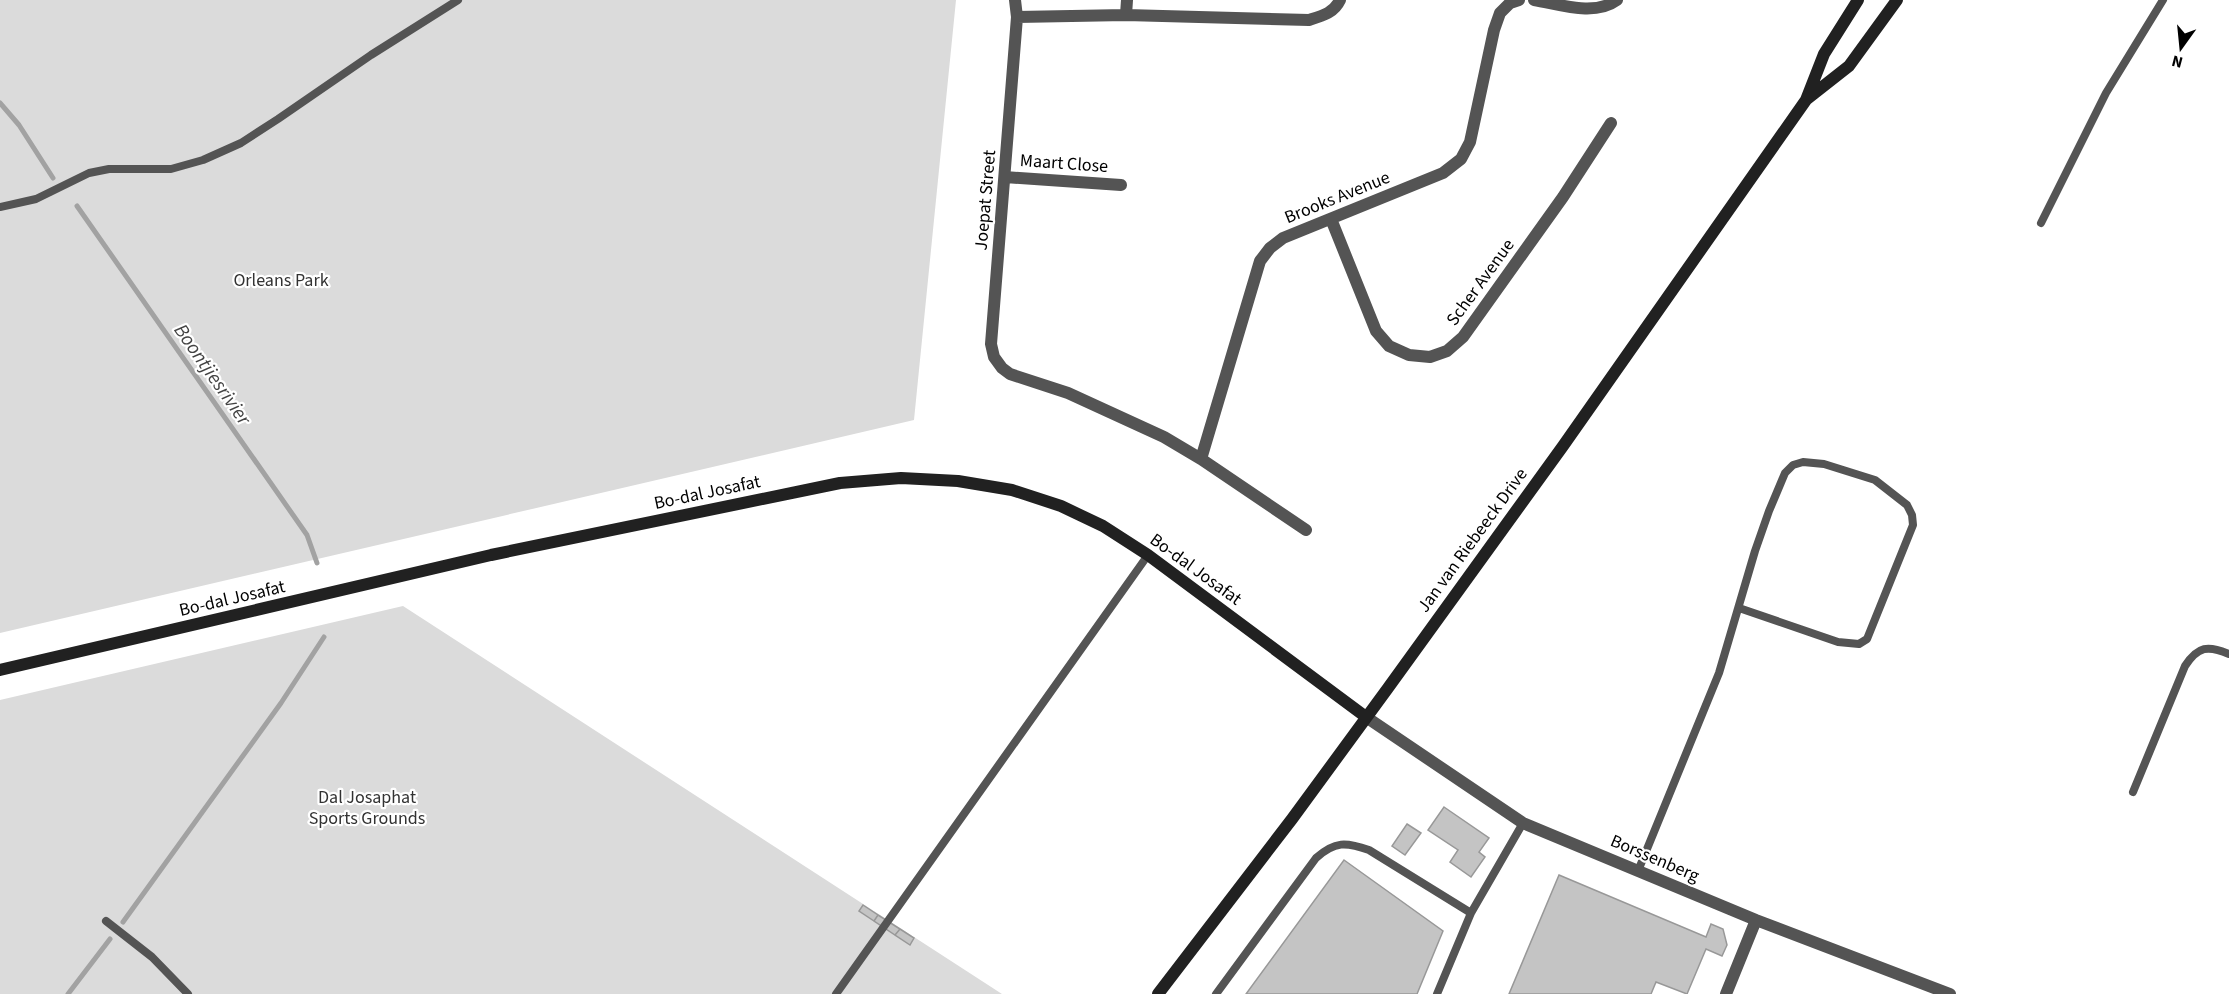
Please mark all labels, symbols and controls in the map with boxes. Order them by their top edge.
north arrow [2151,18,2211,78]
text: N [2169,50,2185,74]
street label: Maart Close [1019,148,1109,179]
street label: Joepat Street [969,149,1002,251]
street label: Brooks Avenue [1281,165,1394,230]
street label: Scher Avenue [1440,234,1520,331]
park label: Orleans Park [233,268,329,293]
water label: Boontjiesrivier [167,318,258,432]
street label: Jan van Riebeeck Drive [1411,463,1533,618]
street label: Bo-dal Josafat [652,469,763,516]
street label: Bo-dal Josafat [1145,528,1247,611]
street label: Bo-dal Josafat [177,574,288,623]
park label: Dal Josaphat Sports Grounds [309,785,425,831]
street label: Borssenberg [1606,829,1703,888]

